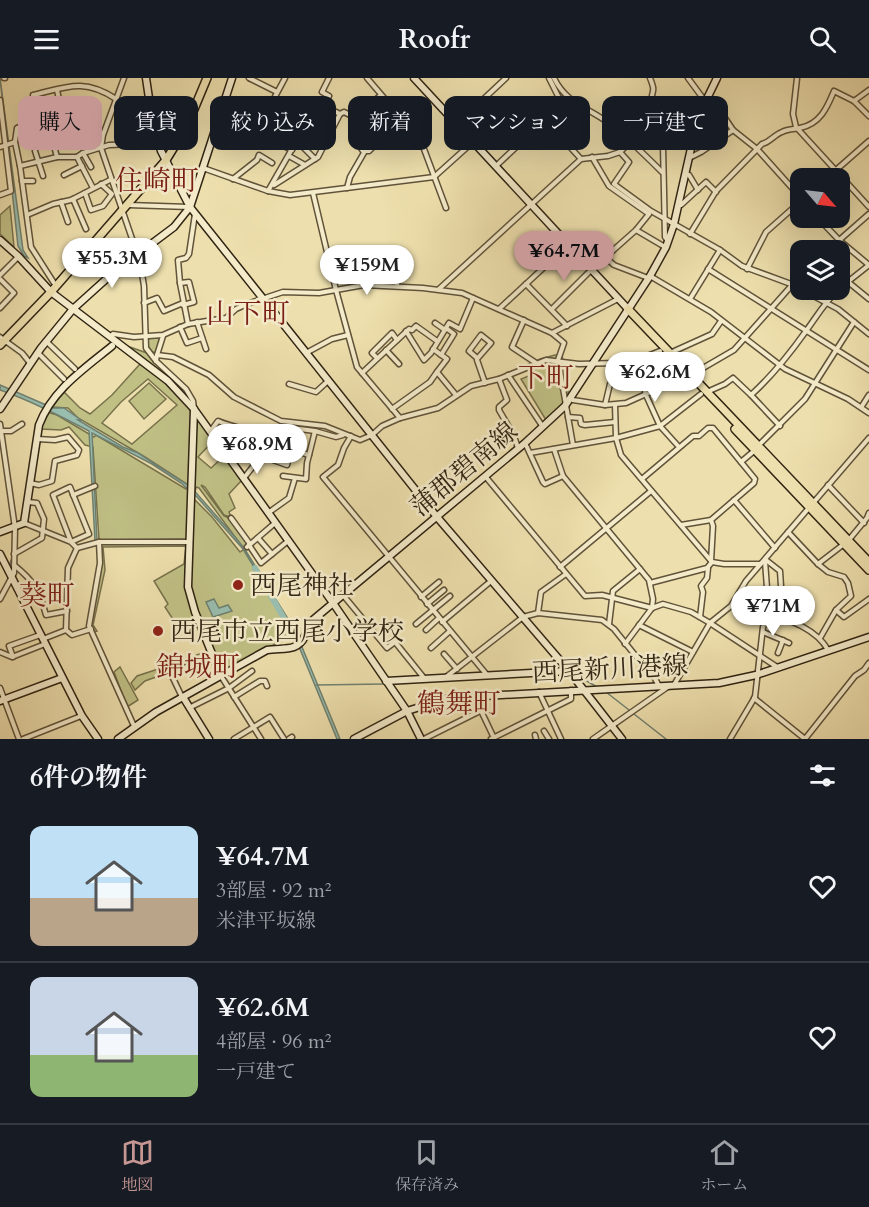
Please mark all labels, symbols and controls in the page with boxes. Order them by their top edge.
text: Roofr [399,21,470,58]
icon: menu [30,23,63,56]
icon: search [806,23,839,56]
chip: 購入 [18,96,102,150]
chip: 賃貸 [114,96,198,150]
chip: 絞り込み [210,96,336,150]
chip: 新着 [348,96,432,150]
chip: マンション [444,96,590,150]
chip: 一戸建て [602,96,728,150]
district label: 住崎町 [115,162,199,200]
north arrow [790,168,850,228]
map controls [790,168,850,300]
pin: ¥64.7M [515,231,613,282]
text: ¥64.7M [528,237,600,264]
pin: ¥55.3M [63,238,161,289]
button: layers [790,240,850,300]
text: ¥55.3M [76,244,148,271]
pin: ¥159M [325,245,409,296]
text: ¥159M [334,251,400,278]
district label: 山下町 [206,295,290,333]
pin: ¥62.6M [606,352,704,403]
text: ¥62.6M [619,358,691,385]
district label: 下町 [518,359,574,397]
street label: 蒲郡碧南線 [403,414,525,524]
pin: ¥68.9M [208,424,306,475]
text: ¥68.9M [221,430,293,457]
place label: 西尾神社 [250,568,354,603]
district label: 葵町 [19,577,75,615]
marker: 西尾神社 [231,578,245,592]
pin: ¥71M [737,586,809,637]
text: ¥71M [745,592,801,619]
place label: 西尾市立西尾小学校 [170,614,404,649]
marker: 西尾市立西尾小学校 [151,624,165,638]
street label: 西尾新川港線 [531,647,689,691]
district label: 錦城町 [156,648,240,686]
district label: 鶴舞町 [417,685,501,723]
icon: filters [806,759,839,792]
text: 6件の物件 [30,760,147,795]
text: ¥64.7M [216,839,309,874]
icon: home [78,850,150,922]
icon: heart [806,870,839,903]
text: 3部屋 · 92 m² [216,877,332,904]
text: 米津平坂線 [216,907,316,934]
text: ¥62.6M [216,990,309,1025]
icon: home [78,1001,150,1073]
icon: heart [806,1021,839,1054]
text: 4部屋 · 96 m² [216,1028,332,1055]
text: 一戸建て [216,1058,296,1085]
tab: 地図 [121,1136,154,1196]
tab: 保存済み [395,1136,459,1196]
tab: ホーム [700,1136,748,1196]

